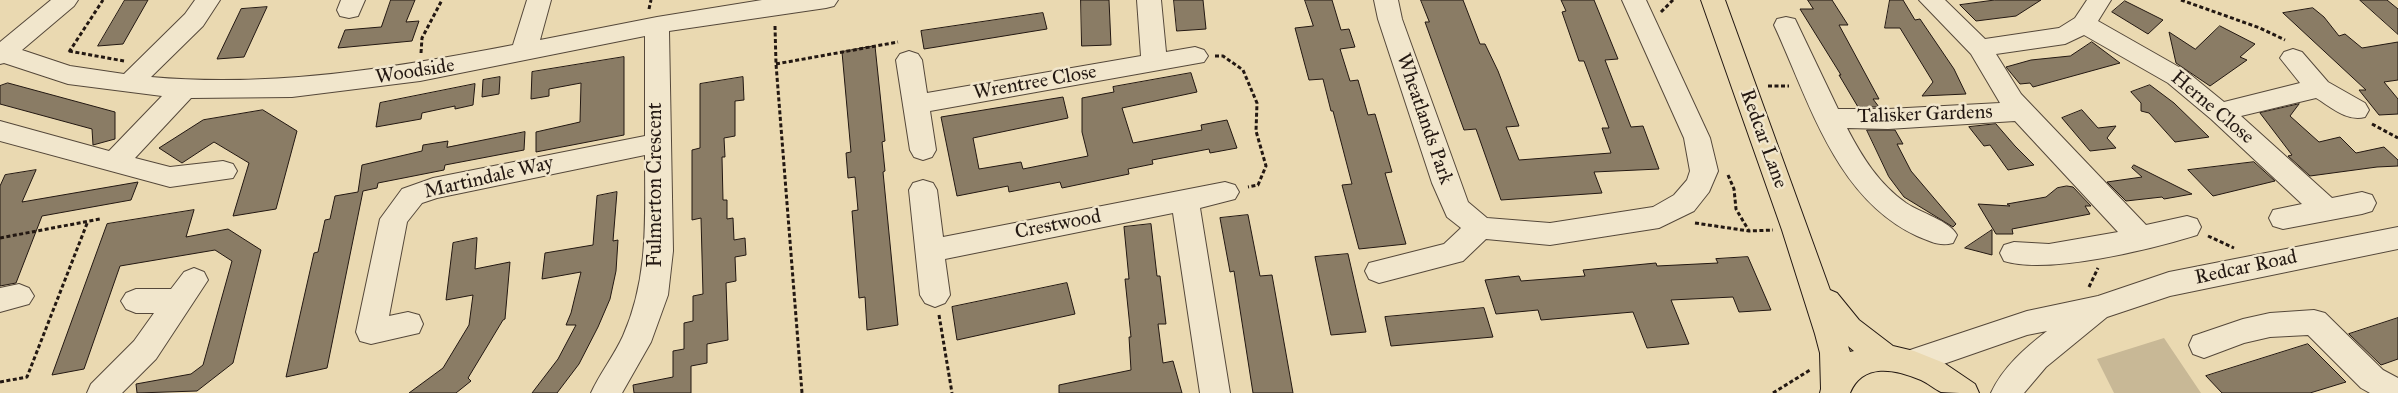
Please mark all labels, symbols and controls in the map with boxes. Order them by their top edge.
street label: Wheatlands Park [1390,51,1458,187]
street label: Woodside [374,54,456,90]
street label: Wrentree Close [971,60,1099,106]
street label: Herne Close [2166,66,2258,150]
street label: Redcar Lane [1734,86,1792,192]
street label: Talisker Gardens [1857,101,1993,129]
street label: Fulmerton Crescent [644,102,668,268]
street label: Martindale Way [422,151,556,205]
street label: Crestwood [1013,205,1103,245]
street label: Redcar Road [2193,245,2299,291]

